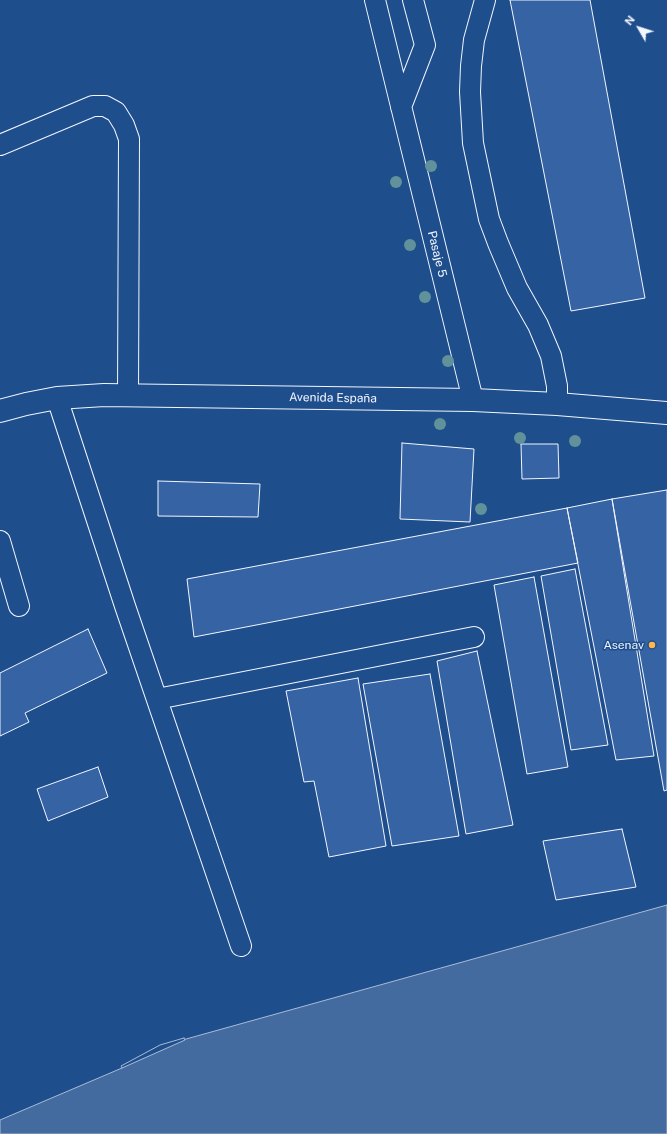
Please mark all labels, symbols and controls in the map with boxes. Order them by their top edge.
north arrow [619,8,659,48]
text: N [622,13,637,28]
street label: Pasaje 5 [424,229,450,279]
street label: Avenida España [289,390,377,406]
place label: Asenav [603,638,644,652]
marker: Asenav [647,640,657,650]

